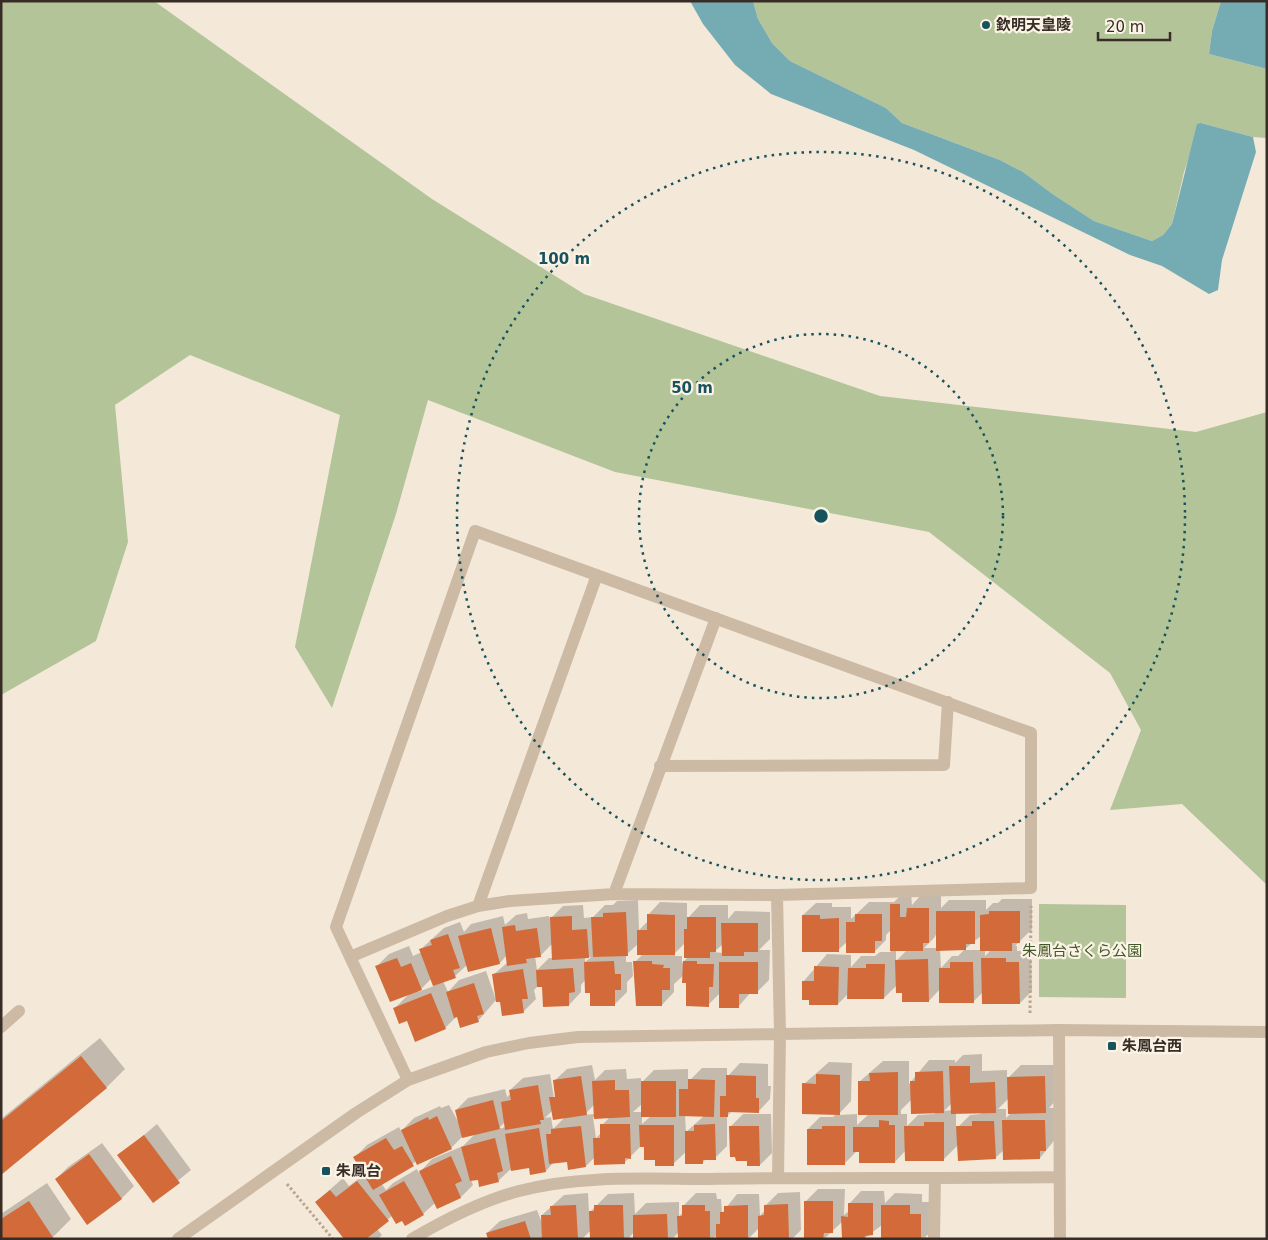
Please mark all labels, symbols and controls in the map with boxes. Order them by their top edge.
scale bar [1098,10,1170,42]
place label: 欽明天皇陵 [996,16,1071,34]
text: 20 m [1106,18,1144,36]
marker: 欽明天皇陵 [980,19,992,31]
text: 100 m [538,250,590,268]
text: 50 m [671,379,713,397]
centre of rings [812,507,830,525]
park label: 朱鳳台さくら公園 [1022,942,1142,960]
place label: 朱鳳台西 [1122,1037,1182,1055]
marker: 朱鳳台西 [1106,1040,1118,1052]
place label: 朱鳳台 [336,1162,381,1180]
marker: 朱鳳台 [320,1165,332,1177]

